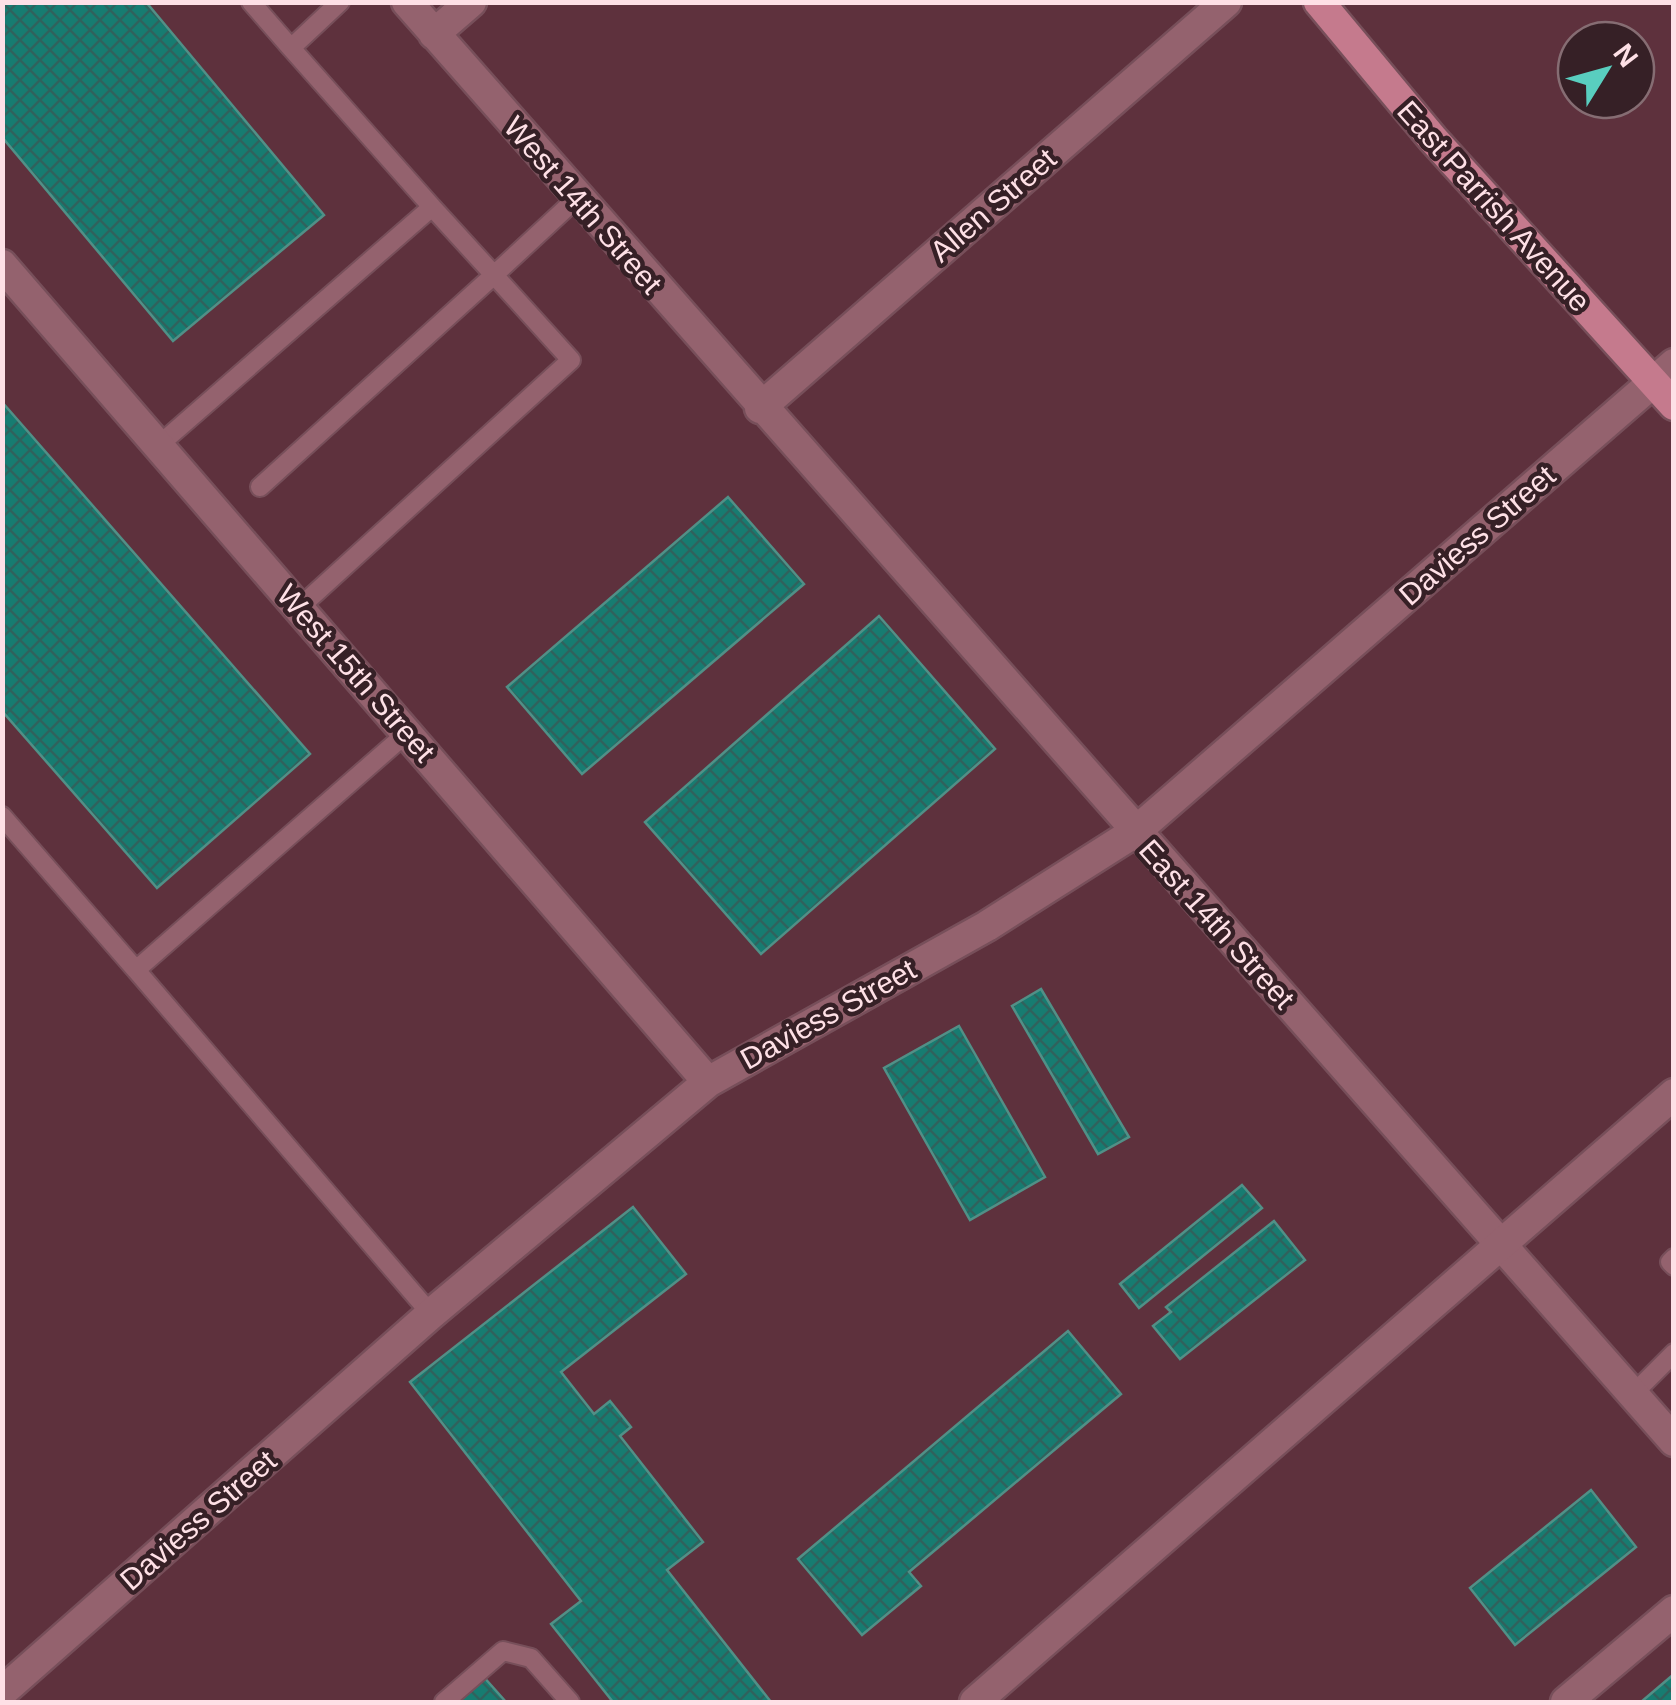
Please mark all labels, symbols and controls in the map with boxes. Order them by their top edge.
north arrow [1556,20,1656,120]
text: N [1607,38,1644,73]
street label: East Parrish Avenue [1391,94,1597,318]
street label: West 14th Street [497,110,669,300]
street label: Allen Street [924,141,1063,268]
street label: Daviess Street [1393,458,1562,611]
street label: West 15th Street [270,578,442,768]
street label: East 14th Street [1133,833,1302,1015]
street label: Daviess Street [735,952,922,1076]
street label: Daviess Street [114,1443,283,1596]

